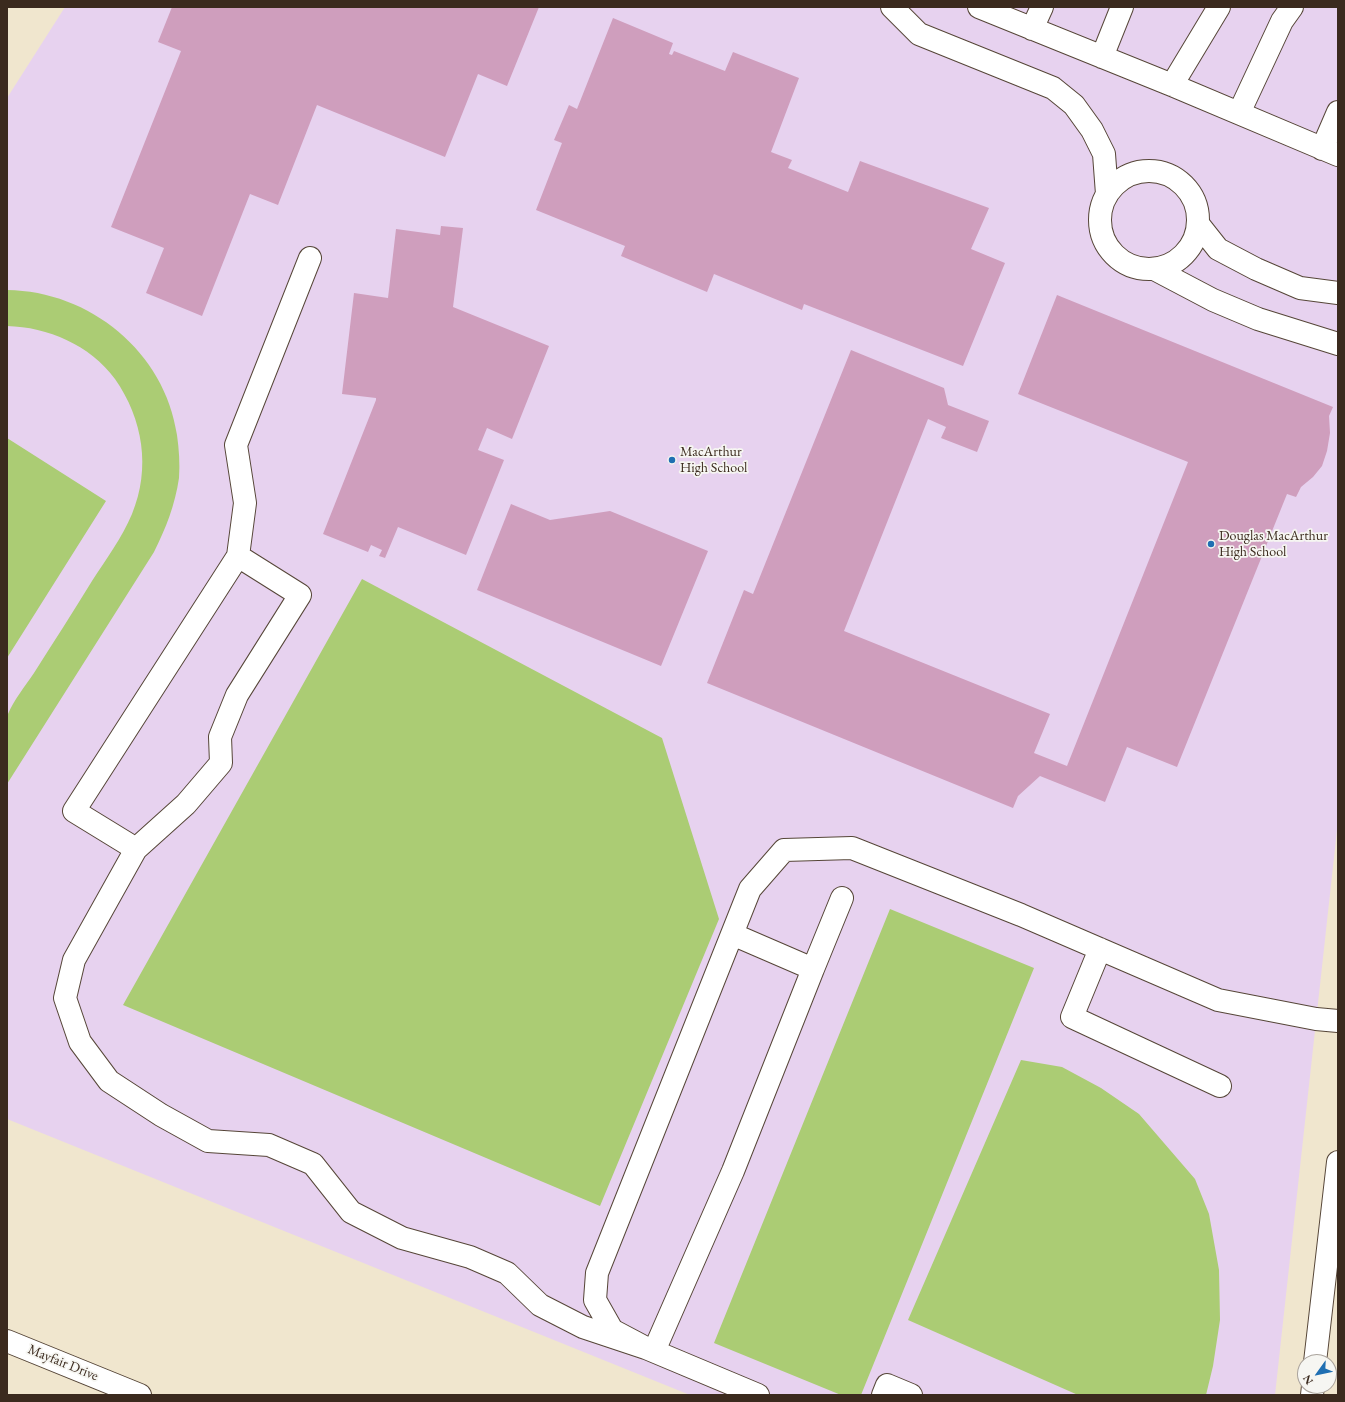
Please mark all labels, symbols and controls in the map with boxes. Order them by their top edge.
place label: MacArthur High School [680,444,747,476]
marker: MacArthur High School [667,455,677,465]
place label: Douglas MacArthur High School [1219,528,1328,560]
marker: Douglas MacArthur High School [1206,539,1216,549]
street label: Mayfair Drive [25,1341,101,1385]
north arrow [1297,1354,1337,1394]
text: N [1299,1372,1316,1388]

